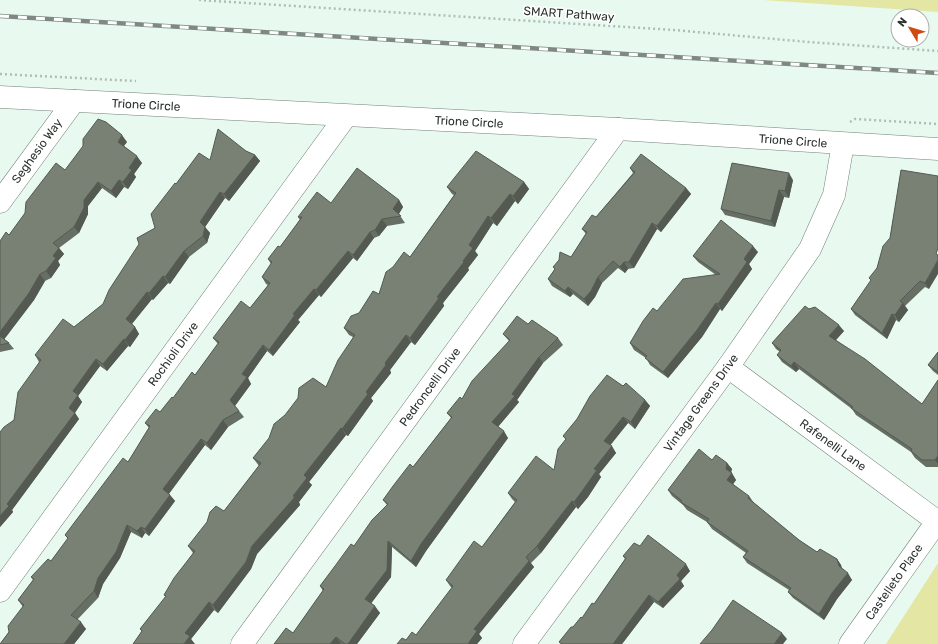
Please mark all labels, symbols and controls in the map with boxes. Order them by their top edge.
street label: SMART Pathway [523,4,615,24]
north arrow [890,8,930,48]
text: N [895,15,910,29]
street label: Trione Circle [111,96,181,114]
street label: Trione Circle [434,113,504,131]
street label: Seghesio Way [9,116,65,186]
street label: Trione Circle [758,132,828,150]
street label: Rochioli Drive [145,319,201,389]
street label: Pedroncelli Drive [397,345,463,429]
street label: Vintage Greens Drive [661,351,741,455]
street label: Rafenelli Lane [797,416,869,474]
street label: Castelleto Place [863,541,926,623]

